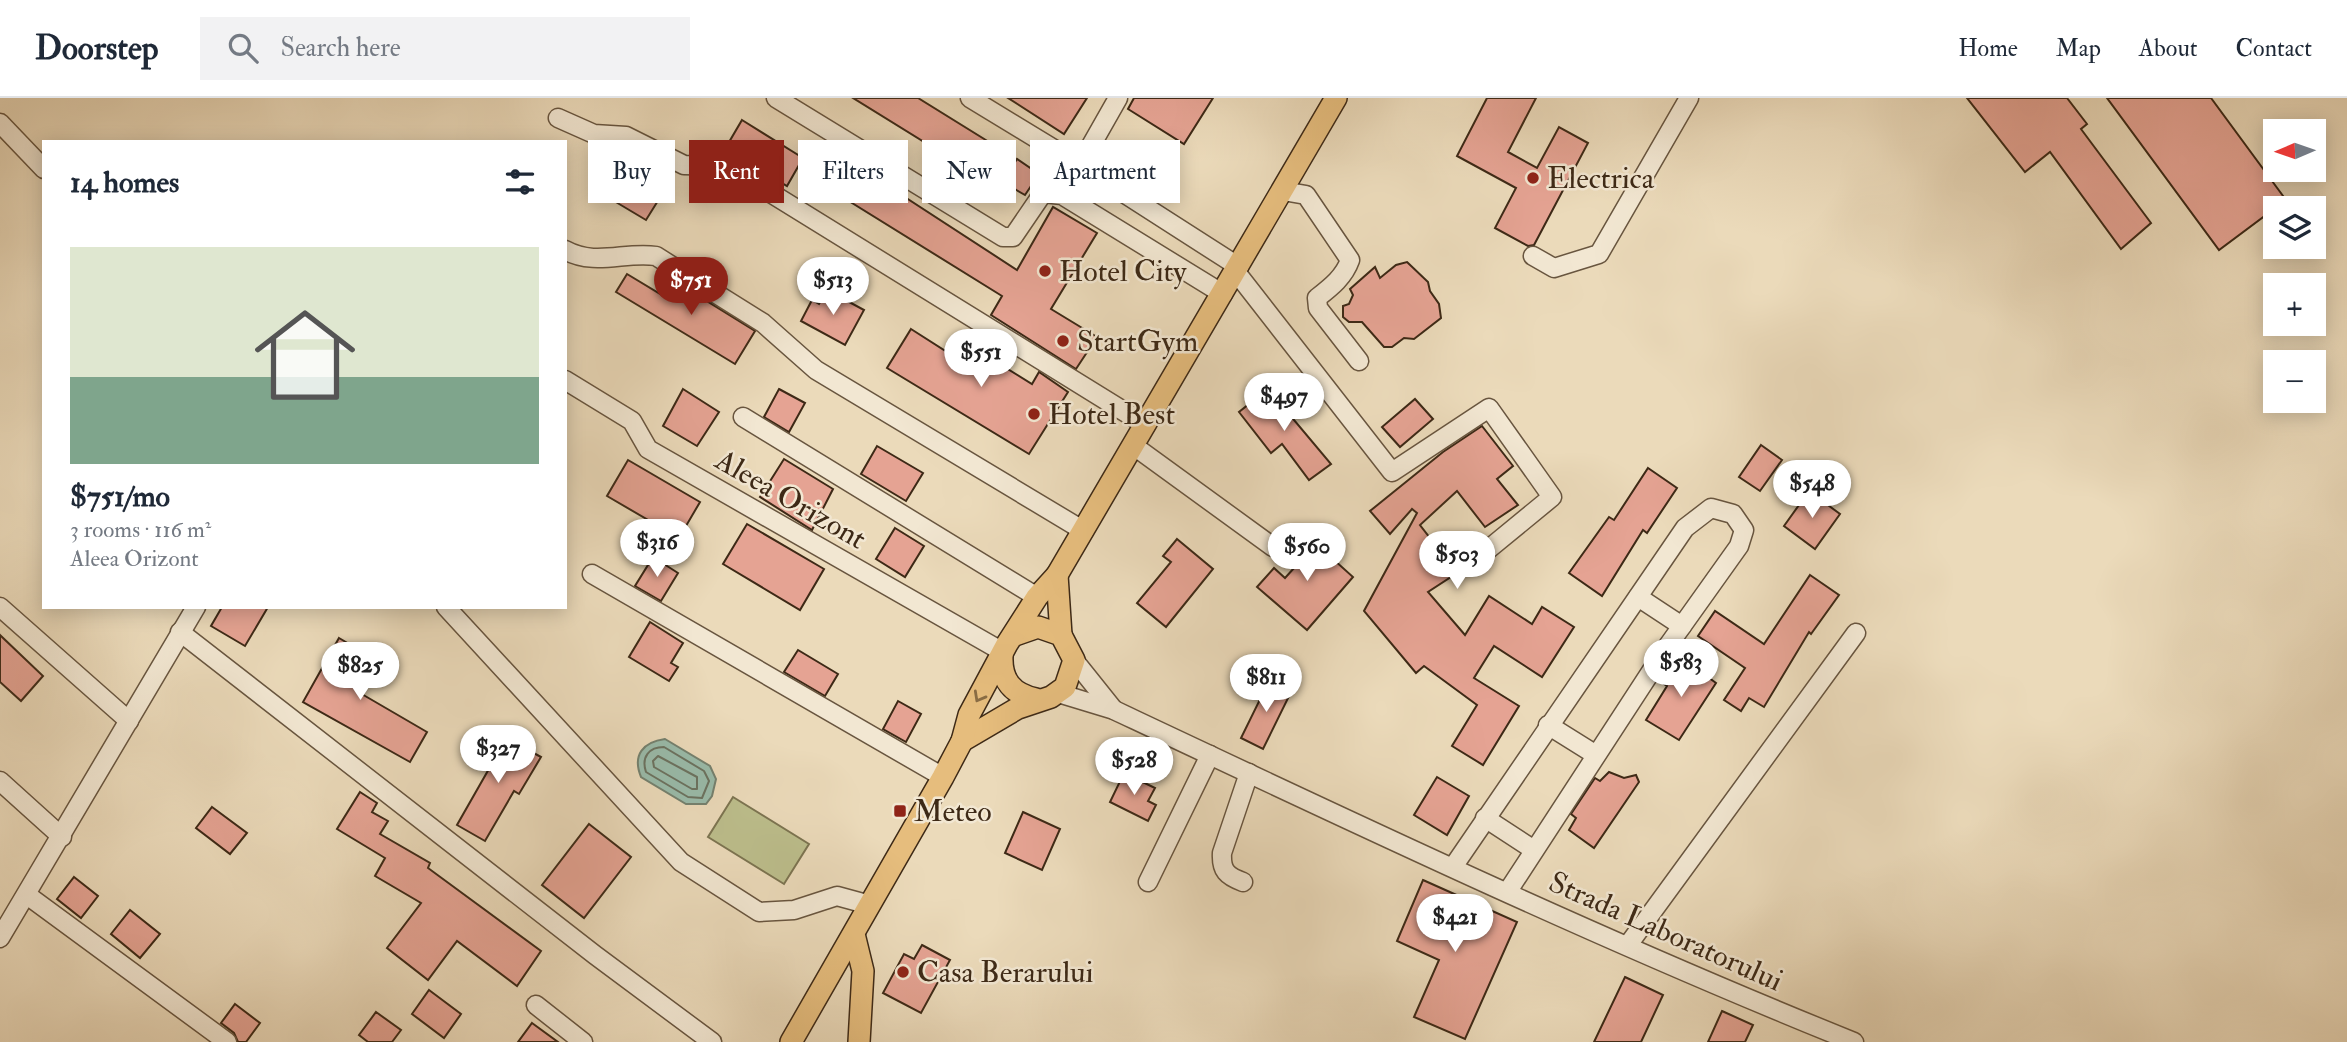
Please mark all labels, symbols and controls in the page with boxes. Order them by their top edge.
search box [200,17,690,80]
text: Doorstep [35,28,158,69]
icon: search [224,29,262,67]
text: Search here [280,32,401,64]
text: Home [1958,33,2018,64]
text: Map [2056,33,2101,64]
text: About [2139,33,2198,64]
text: Contact [2236,33,2312,64]
north arrow [2263,119,2326,182]
map controls [2263,119,2326,413]
chip: Buy [588,140,675,203]
chip: Rent [689,140,784,203]
chip: Filters [798,140,908,203]
chip: New [922,140,1016,203]
chip: Apartment [1030,140,1180,203]
place label: Electrica [1547,160,1655,197]
icon: filters [501,163,539,201]
text: 14 homes [70,164,179,201]
marker: Electrica [1525,170,1541,186]
button: layers [2263,196,2326,259]
place label: Hotel City [1059,253,1187,290]
pin: $751 [650,258,732,317]
pin: $513 [792,258,874,317]
marker: Hotel City [1037,263,1053,279]
text: $751 [670,265,712,294]
text: $513 [813,265,853,294]
button: + [2263,273,2326,336]
icon: home [242,292,368,418]
place label: StartGym [1077,323,1198,360]
pin: $551 [940,330,1022,389]
marker: StartGym [1055,333,1071,349]
text: $551 [960,337,1002,366]
button: − [2263,350,2326,413]
pin: $497 [1243,374,1325,433]
text: $497 [1260,381,1308,410]
place label: Hotel Best [1048,396,1175,433]
marker: Hotel Best [1026,406,1042,422]
street label: Aleea Orizont [708,441,873,558]
pin: $548 [1771,460,1853,520]
text: $548 [1789,468,1835,497]
text: $751/mo [70,478,170,515]
text: 3 rooms · 116 m² [70,515,211,544]
pin: $316 [616,519,698,579]
pin: $560 [1266,524,1348,583]
text: $316 [636,527,678,556]
text: $560 [1284,531,1330,560]
pin: $503 [1416,532,1498,591]
text: $503 [1435,539,1479,568]
text: Aleea Orizont [70,544,199,573]
pin: $583 [1640,640,1722,699]
pin: $825 [319,642,401,702]
text: $583 [1660,647,1702,676]
text: $825 [337,650,383,679]
pin: $811 [1225,654,1307,714]
text: $811 [1246,662,1286,691]
one-way arrow [974,690,987,702]
pin: $327 [457,726,539,785]
text: $327 [476,733,520,762]
pin: $528 [1093,738,1175,797]
text: $528 [1111,745,1157,774]
place label: Meteo [914,793,992,830]
marker: Meteo [892,803,908,819]
street label: Strada Laboratorului [1543,863,1788,1000]
pin: $421 [1414,894,1496,954]
text: $421 [1432,902,1478,931]
place label: Casa Berarului [917,954,1094,991]
marker: Casa Berarului [895,964,911,980]

